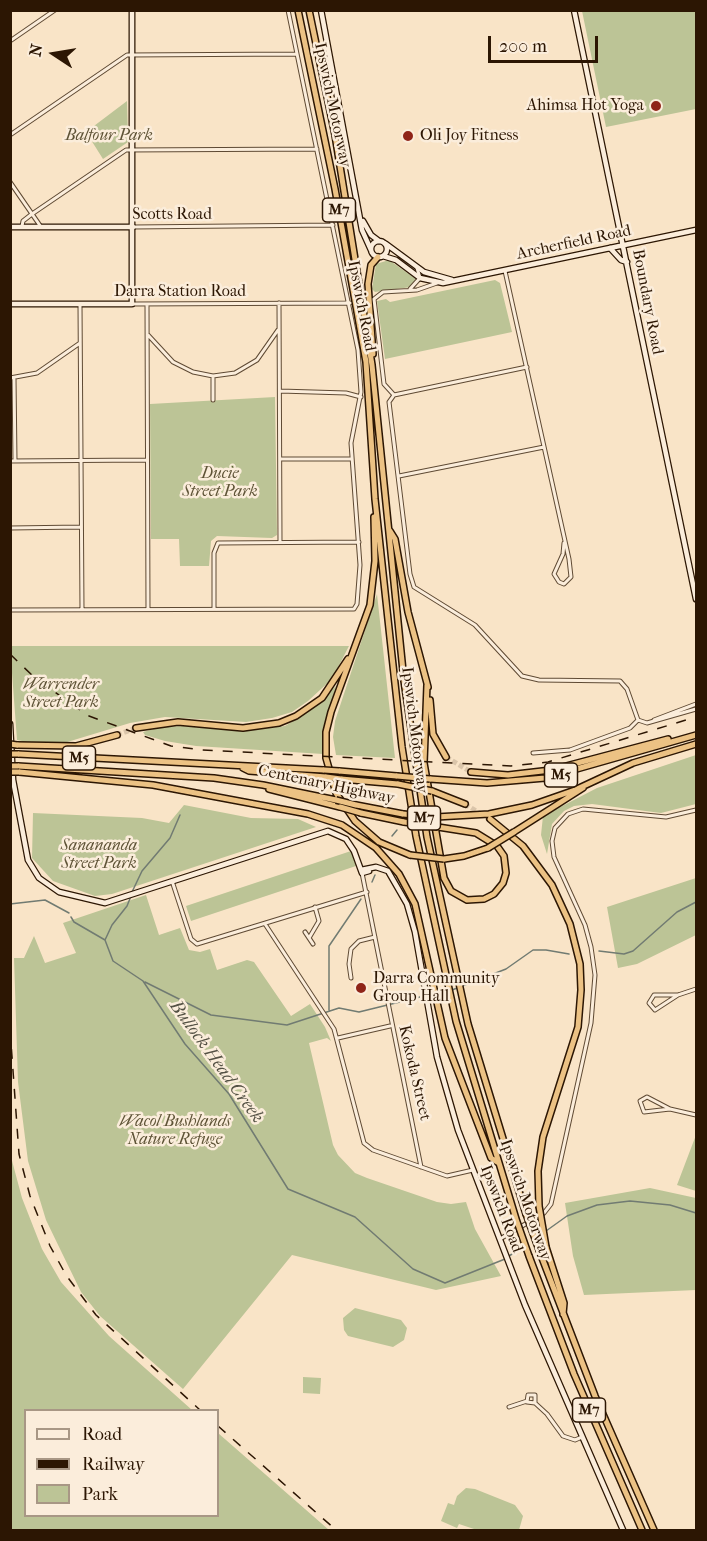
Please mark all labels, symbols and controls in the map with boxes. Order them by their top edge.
north arrow [24,24,84,84]
scale bar [491,24,600,62]
text: 200 m [499,36,547,57]
street label: Ipswich Motorway [309,41,355,169]
text: N [25,42,46,58]
place label: Ahimsa Hot Yoga [527,96,644,116]
marker: Ahimsa Hot Yoga [649,99,663,113]
park label: Balfour Park [65,126,153,146]
place label: Oli Joy Fitness [420,126,518,146]
marker: Oli Joy Fitness [401,129,415,143]
road number: M7 [322,198,356,222]
street label: Scotts Road [132,205,212,225]
street label: Archerfield Road [515,221,633,265]
street label: Boundary Road [627,248,667,356]
street label: Ipswich Road [343,259,379,353]
street label: Darra Station Road [114,282,246,302]
park label: Ducie Street Park [182,464,258,502]
street label: Ipswich Motorway [397,666,431,794]
park label: Warrender Street Park [23,675,99,713]
road number: M5 [62,746,96,770]
street label: Centenary Highway [256,761,396,809]
road number: M5 [544,763,578,787]
road number: M7 [408,806,440,830]
park label: Sanananda Street Park [61,836,137,874]
place label: Darra Community Group Hall [373,969,500,1007]
marker: Darra Community Group Hall [354,981,368,995]
water label: Bullock Head Creek [164,997,268,1127]
street label: Kokoda Street [394,1023,434,1123]
park label: Wacol Bushlands Nature Refuge [119,1112,231,1150]
street label: Ipswich Motorway [495,1137,555,1263]
street label: Ipswich Road [476,1162,526,1256]
road number: M7 [572,1398,606,1422]
legend [24,1409,219,1517]
text: Road [82,1424,122,1445]
text: Railway [82,1454,145,1475]
text: Park [82,1484,118,1505]

